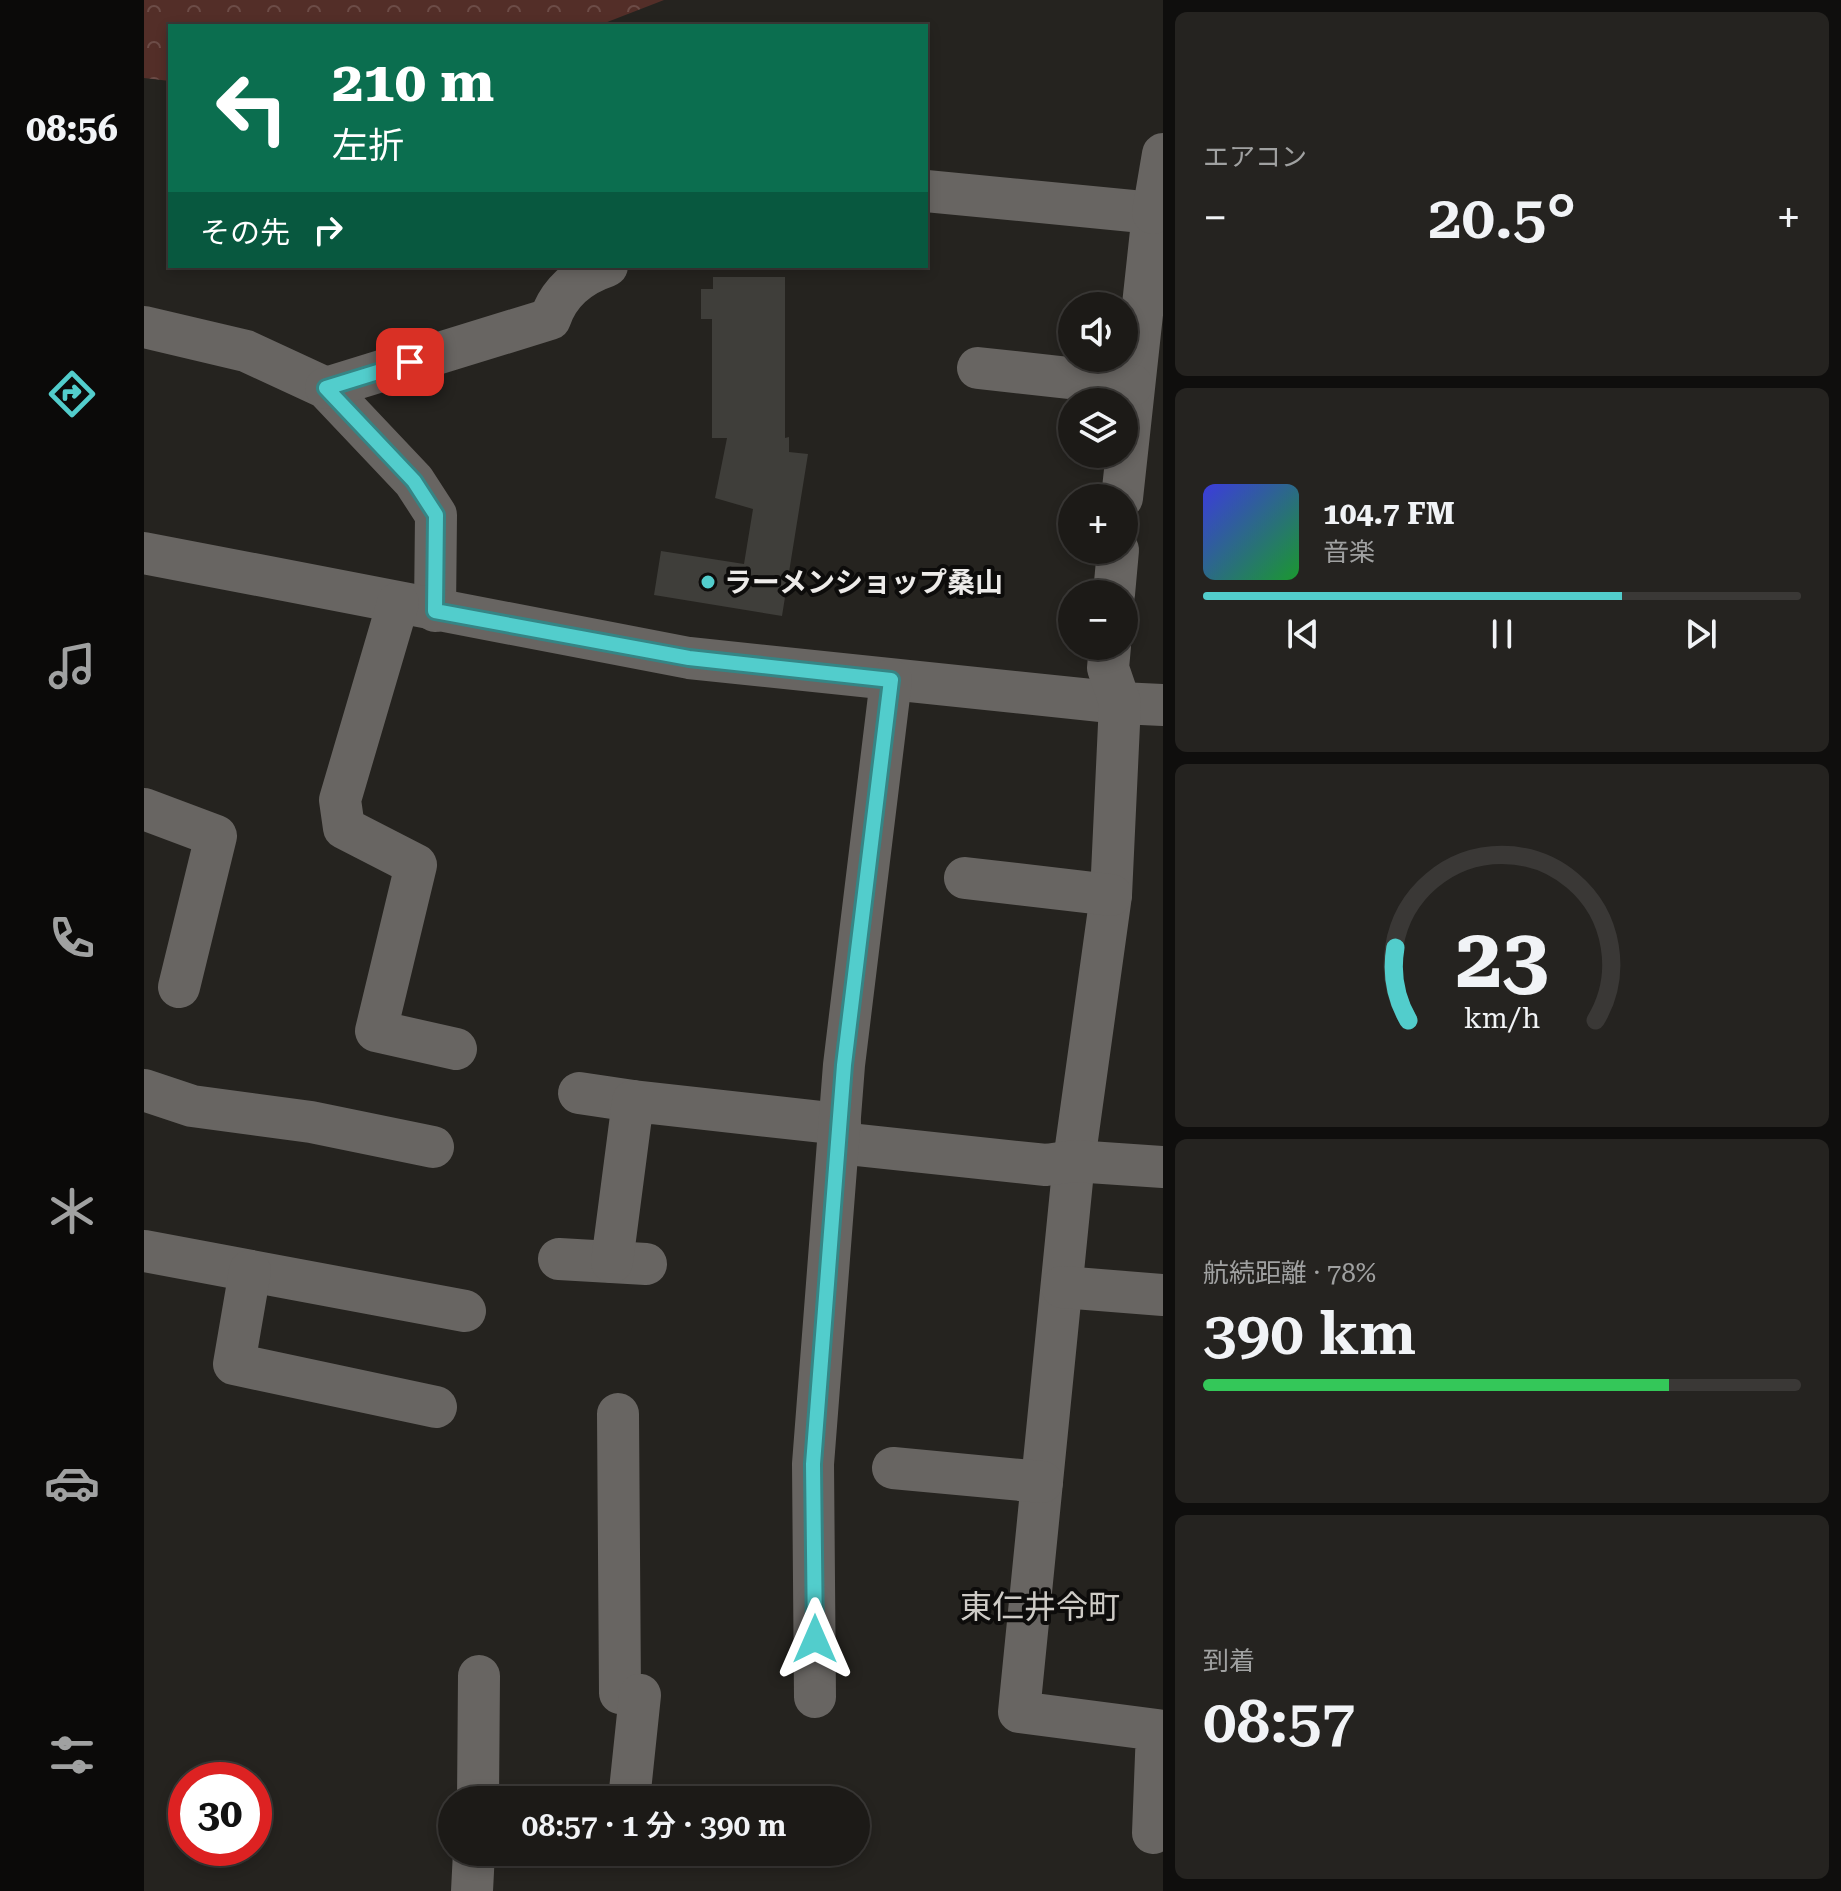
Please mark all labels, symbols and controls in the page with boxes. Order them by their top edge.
text: 210 m [332,49,494,115]
icon: left [200,56,304,160]
text: 08:56 [26,108,118,150]
text: 左折 [332,125,404,167]
text: エアコン [1203,142,1307,172]
text: 20.5° [1428,182,1576,253]
text: − [1203,192,1228,244]
text: + [1776,192,1801,244]
icon: right [306,208,350,252]
text: その先 [200,215,290,250]
map controls [1058,292,1138,660]
button: sound [1058,292,1138,372]
pin [376,328,444,396]
icon: arrive [388,340,432,384]
icon: directions [44,366,100,422]
button: layers [1058,388,1138,468]
button: + [1058,484,1138,564]
text: 104.7 FM [1323,496,1455,531]
text: 音楽 [1323,537,1375,567]
place label: ラーメンショップ桑山 [724,566,1003,599]
marker: ラーメンショップ桑山 [699,573,717,591]
button: − [1058,580,1138,660]
icon: previous [1281,612,1325,656]
icon: pause [1480,612,1524,656]
icon: next [1679,612,1723,656]
icon: music [44,638,100,694]
icon: phone [44,910,100,966]
text: 23 [1455,910,1549,1007]
text: km/h [1464,1002,1540,1036]
icon: climate [44,1183,100,1239]
text: 航続距離 · 78% [1203,1258,1376,1288]
text: 390 km [1203,1298,1416,1369]
icon: car [44,1455,100,1511]
district label: 東仁井令町 [960,1588,1120,1626]
position arrow [773,1597,857,1681]
text: 到着 [1203,1646,1255,1676]
text: 08:57 [1203,1686,1355,1757]
icon: filters [44,1727,100,1783]
speed limit sign: 30 [168,1762,272,1866]
text: 08:57 · 1 分 · 390 m [522,1808,786,1843]

